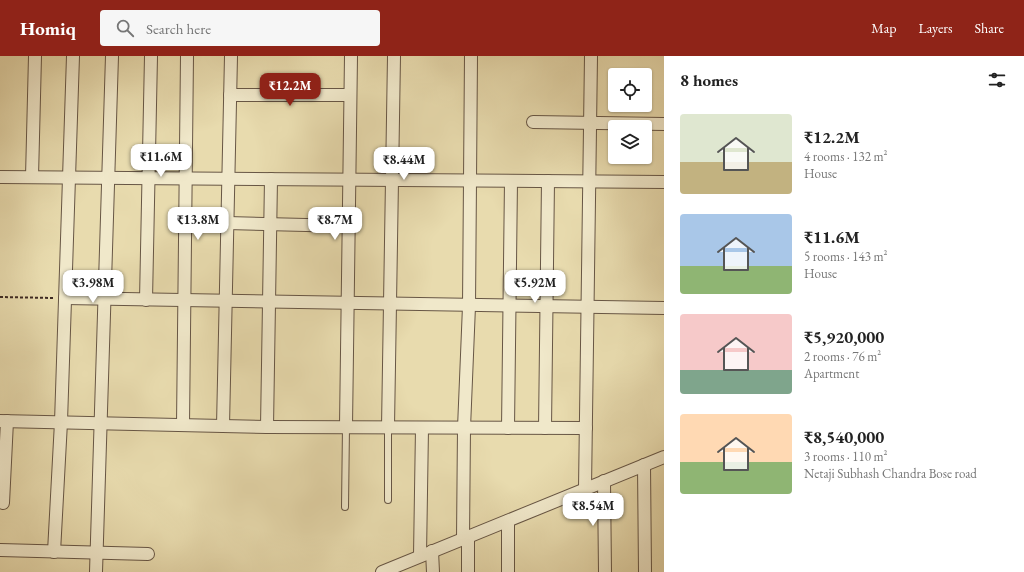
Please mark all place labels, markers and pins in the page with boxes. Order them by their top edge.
pin: ₹12.2M [257,73,323,107]
pin: ₹11.6M [128,144,194,178]
pin: ₹8.44M [371,147,437,181]
pin: ₹13.8M [165,207,231,241]
pin: ₹8.7M [307,207,363,241]
pin: ₹3.98M [60,270,126,304]
pin: ₹5.92M [502,270,568,304]
pin: ₹8.54M [560,493,626,527]

